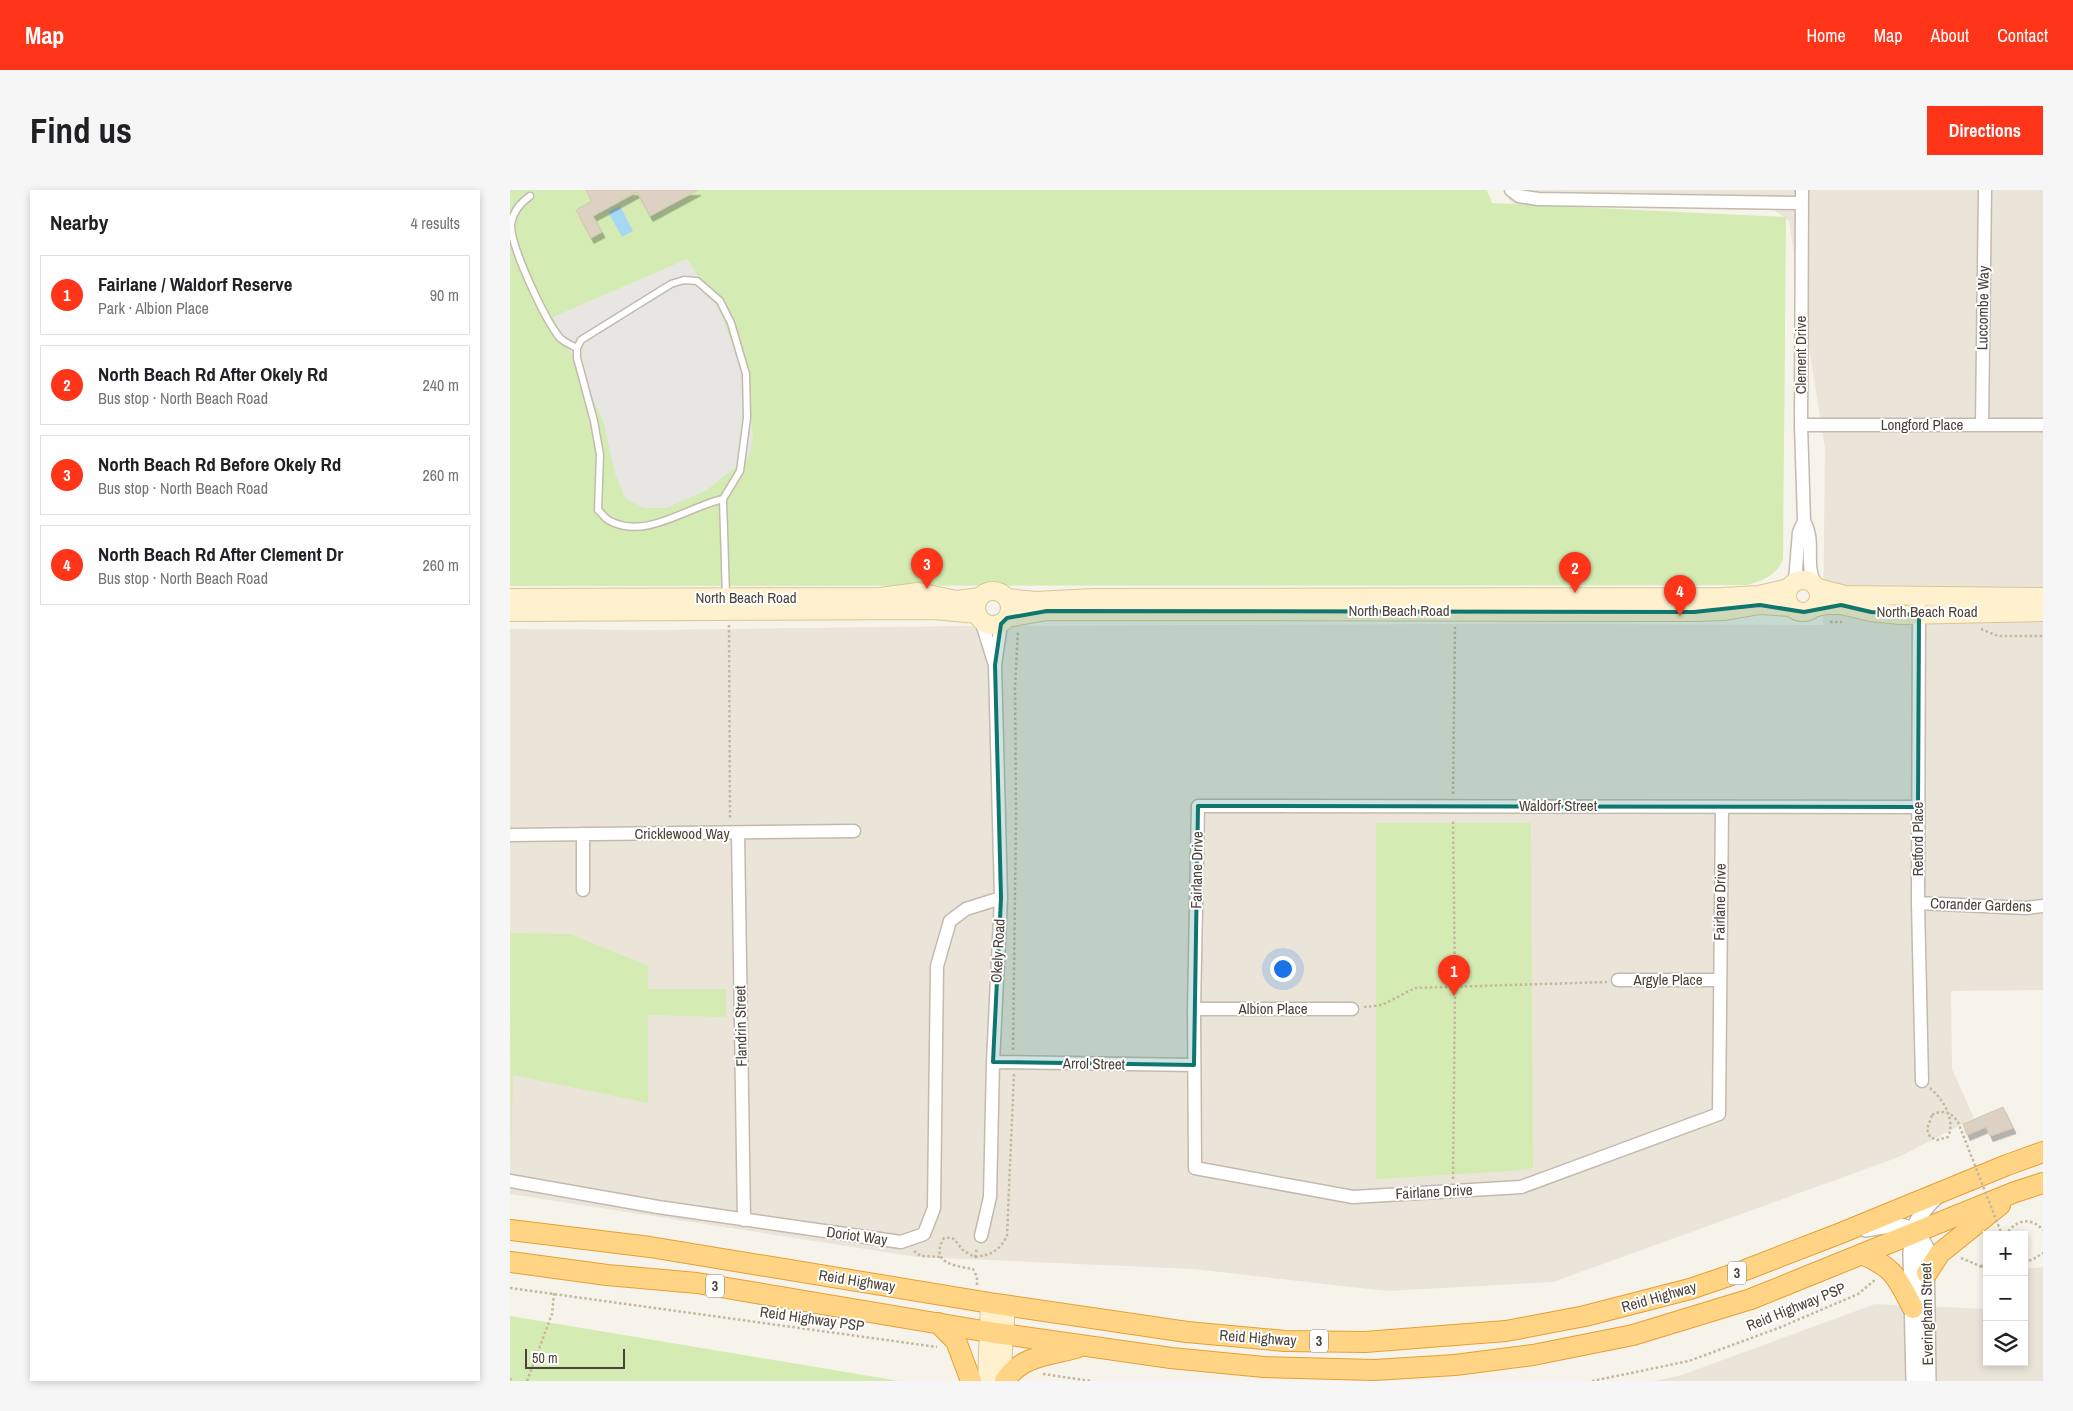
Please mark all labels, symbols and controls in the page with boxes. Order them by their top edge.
text: Map [25,19,64,51]
text: Home [1806,23,1846,48]
text: Map [1874,23,1903,48]
text: About [1931,23,1969,48]
text: Contact [1997,23,2048,48]
button: Directions [1927,106,2043,155]
text: Find us [30,107,132,154]
text: Nearby [50,208,108,237]
text: 4 results [410,212,460,234]
street label: Luccombe Way [1971,265,1994,350]
text: Fairlane / Waldorf Reserve [98,271,292,297]
text: 1 [63,284,71,306]
text: 90 m [430,284,459,306]
text: Park · Albion Place [98,297,209,319]
street label: Clement Drive [1790,316,1811,394]
text: North Beach Rd After Okely Rd [98,361,328,387]
text: 2 [63,374,71,396]
text: 240 m [423,374,459,396]
text: Bus stop · North Beach Road [98,387,268,409]
street label: Longford Place [1881,414,1964,435]
text: North Beach Rd Before Okely Rd [98,451,341,477]
text: 3 [63,464,71,486]
text: 260 m [423,464,459,486]
text: Bus stop · North Beach Road [98,477,268,499]
text: North Beach Rd After Clement Dr [98,541,343,567]
pin: 3 [911,548,943,589]
pin: 2 [1559,552,1591,593]
text: 4 [63,554,71,576]
text: 260 m [423,554,459,576]
text: Bus stop · North Beach Road [98,567,268,589]
pin: 4 [1664,575,1696,616]
street label: North Beach Road [695,587,797,608]
street label: North Beach Road [1348,600,1450,621]
street label: North Beach Road [1876,601,1978,622]
street label: Waldorf Street [1519,795,1598,816]
street label: Retford Place [1907,802,1928,876]
street label: Cricklewood Way [634,823,730,844]
street label: Fairlane Drive [1185,831,1208,909]
street label: Fairlane Drive [1708,863,1731,941]
street label: Corander Gardens [1930,892,2032,917]
street label: Okely Road [985,918,1010,984]
pin: 1 [1438,955,1470,996]
your location [1270,956,1296,982]
street label: Argyle Place [1632,969,1703,990]
street label: Flandrin Street [729,985,752,1067]
street label: Albion Place [1237,998,1308,1019]
street label: Arrol Street [1062,1052,1126,1075]
street label: Fairlane Drive [1395,1179,1473,1204]
street label: Doriot Way [825,1221,890,1250]
map controls [1983,1231,2028,1366]
button: + [1983,1231,2028,1276]
road number: 3 [1728,1262,1746,1284]
street label: Everingham Street [1915,1262,1938,1365]
street label: Reid Highway [817,1264,898,1297]
road number: 3 [706,1274,724,1298]
street label: Reid Highway [1619,1276,1700,1317]
button: − [1983,1276,2028,1321]
street label: Reid Highway PSP [1743,1277,1849,1336]
street label: Reid Highway PSP [758,1301,866,1336]
button: layers [1983,1321,2028,1366]
street label: Reid Highway [1219,1324,1298,1351]
road number: 3 [1310,1330,1328,1352]
scale bar [525,1346,625,1369]
text: 50 m [532,1349,558,1367]

